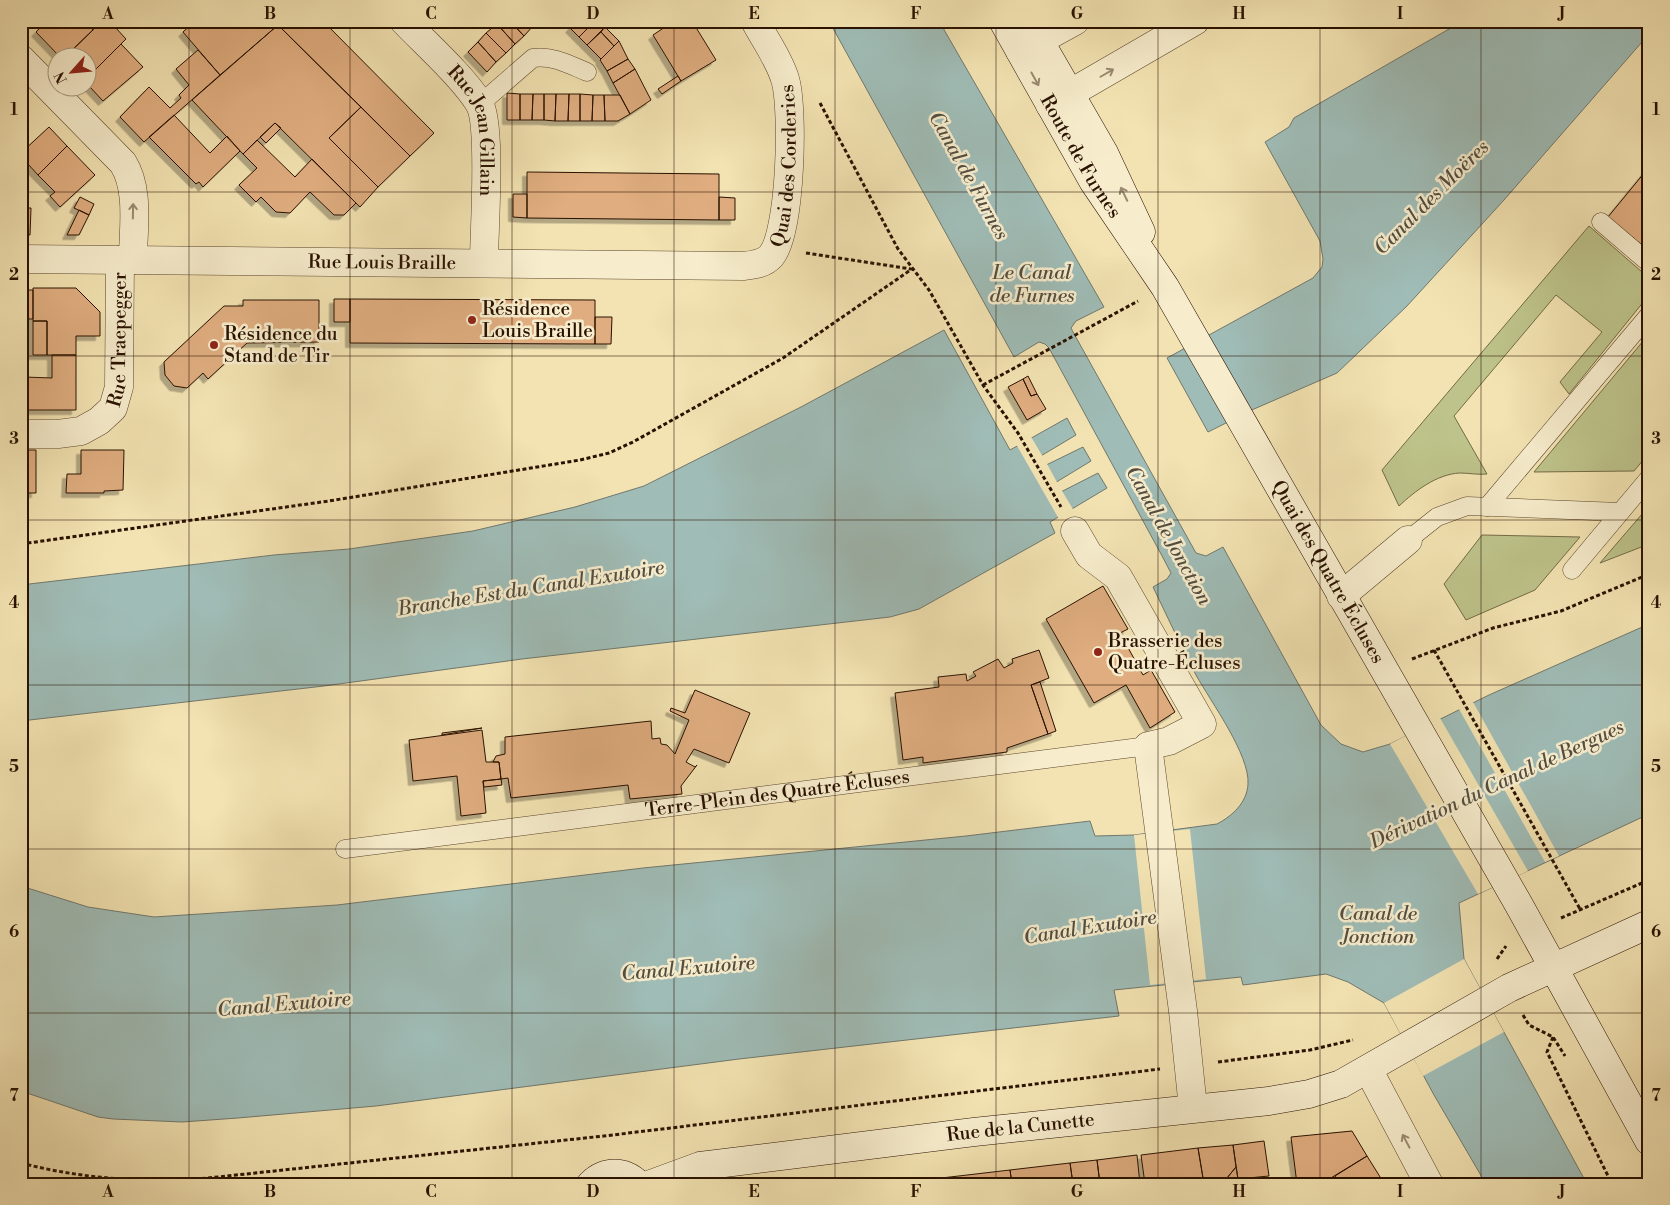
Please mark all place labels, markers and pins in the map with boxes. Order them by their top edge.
place label: Résidence Louis Braille [482,297,593,343]
marker: Résidence Louis Braille [466,314,478,326]
place label: Résidence du Stand de Tir [224,322,338,368]
marker: Résidence du Stand de Tir [208,339,220,351]
place label: Brasserie des Quatre-Écluses [1107,629,1240,675]
marker: Brasserie des Quatre-Écluses [1092,646,1104,658]

